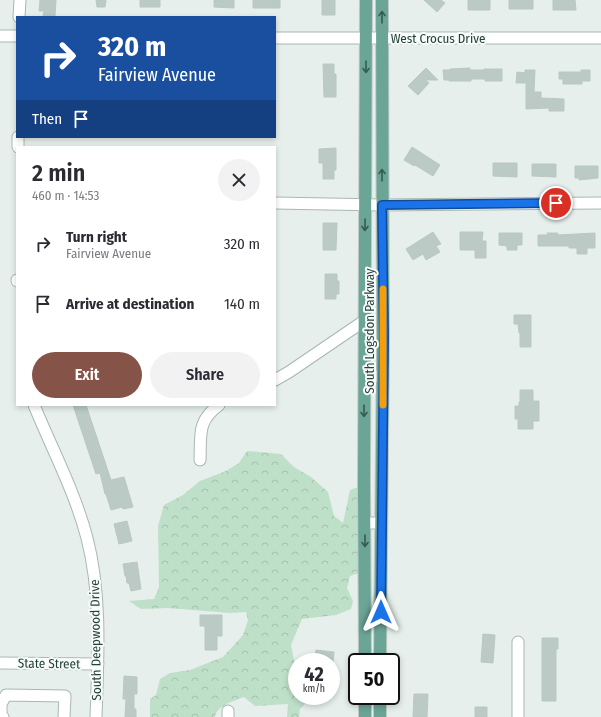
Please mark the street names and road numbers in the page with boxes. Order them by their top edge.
street label: West Crocus Drive [391,31,485,46]
street label: South Logsdon Parkway [362,268,377,394]
street label: South Deepwood Drive [87,579,104,701]
street label: State Street [18,655,81,672]

